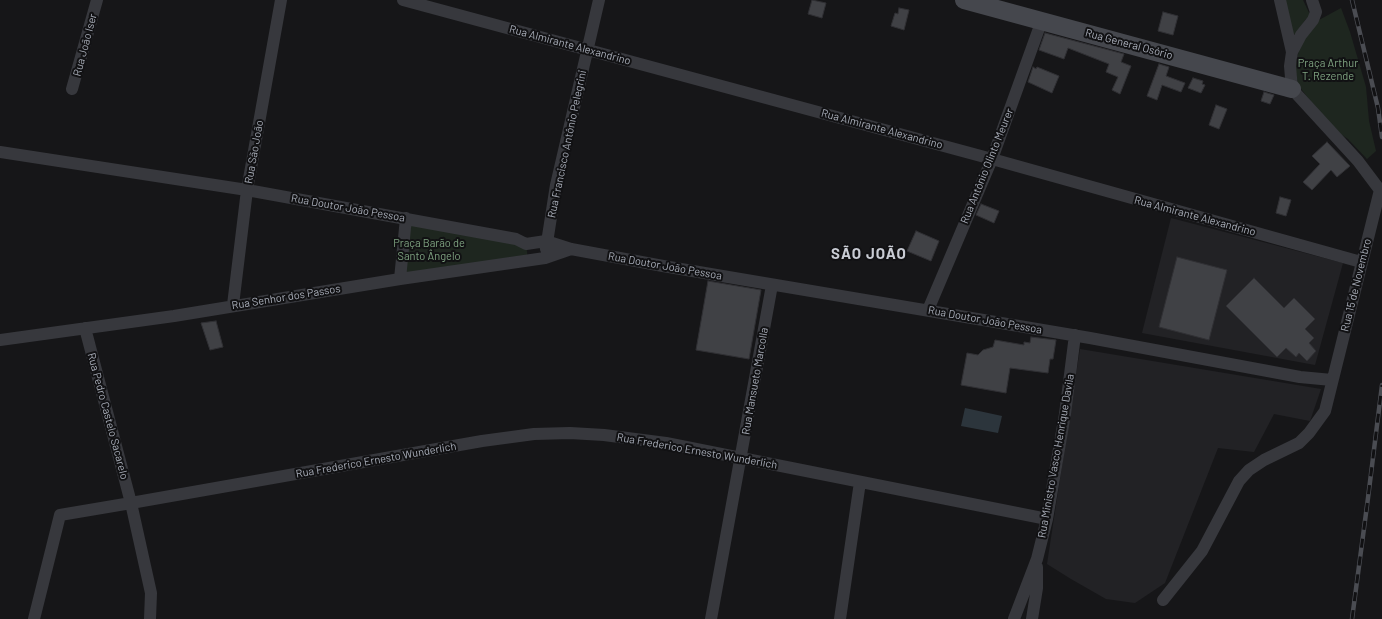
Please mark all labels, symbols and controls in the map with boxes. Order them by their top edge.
street label: Rua João Iser [70,12,100,78]
street label: Rua Almirante Alexandrino [508,22,632,68]
street label: Rua General Osório [1084,26,1174,62]
park label: Praça Arthur T. Rezende [1298,56,1358,82]
street label: Rua Francisco Antônio Pelegrini [545,69,589,219]
street label: Rua Almirante Alexandrino [820,106,944,152]
street label: Rua Antônio Olinto Meurer [958,106,1016,226]
street label: Rua São João [242,119,266,185]
street label: Rua Doutor João Pessoa [290,191,406,225]
street label: Rua Almirante Alexandrino [1133,193,1257,239]
park label: Praça Barão de Santo Ângelo [393,236,465,262]
street label: Rua 15 de Novembro [1338,237,1374,333]
district label: SÃO JOÃO [831,245,907,263]
street label: Rua Doutor João Pessoa [607,249,723,283]
street label: Rua Senhor dos Passos [231,282,341,312]
street label: Rua Doutor João Pessoa [927,303,1043,337]
street label: Rua Mansueto Marcolla [739,326,771,436]
street label: Rua Pedro Castelo Sacarelo [85,351,131,481]
street label: Rua Ministro Vasco Henrique Davila [1035,373,1077,539]
street label: Rua Frederico Ernesto Wunderlich [616,430,778,472]
street label: Rua Frederico Ernesto Wunderlich [295,439,457,481]

